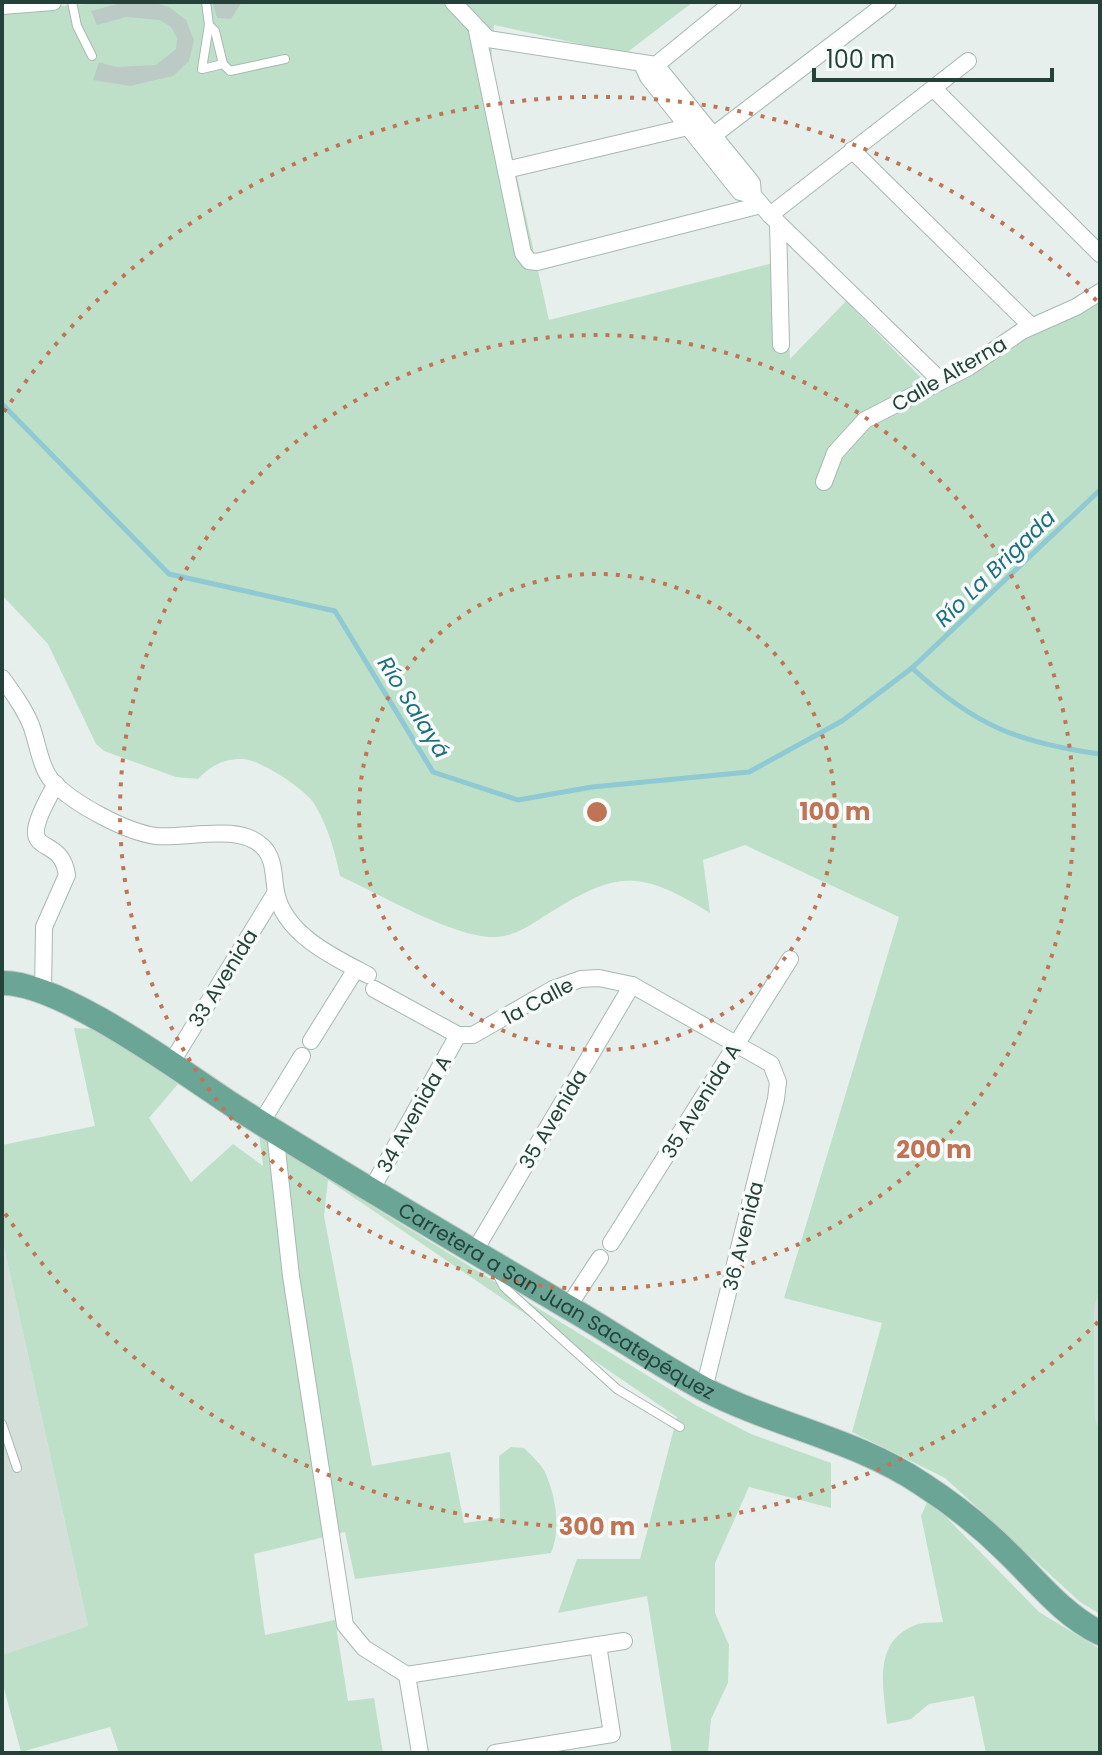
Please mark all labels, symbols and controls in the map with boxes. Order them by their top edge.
scale bar [814,32,1052,82]
text: 100 m [826,43,895,76]
street label: Calle Alterna [886,330,1012,418]
water label: Río La Brigada [928,503,1063,634]
water label: Río Salayá [370,650,457,764]
text: 100 m [800,795,870,828]
centre of rings [583,798,611,826]
street label: 33 Avenida [182,924,264,1032]
street label: 1a Calle [498,971,578,1031]
street label: 35 Avenida A [655,1038,747,1164]
street label: 34 Avenida A [370,1050,458,1178]
street label: 35 Avenida [512,1064,594,1174]
text: 200 m [896,1133,972,1166]
street label: 36 Avenida [716,1178,770,1294]
street label: Carretera a San Juan Sacatepéquez [393,1196,720,1406]
text: 300 m [559,1510,635,1543]

